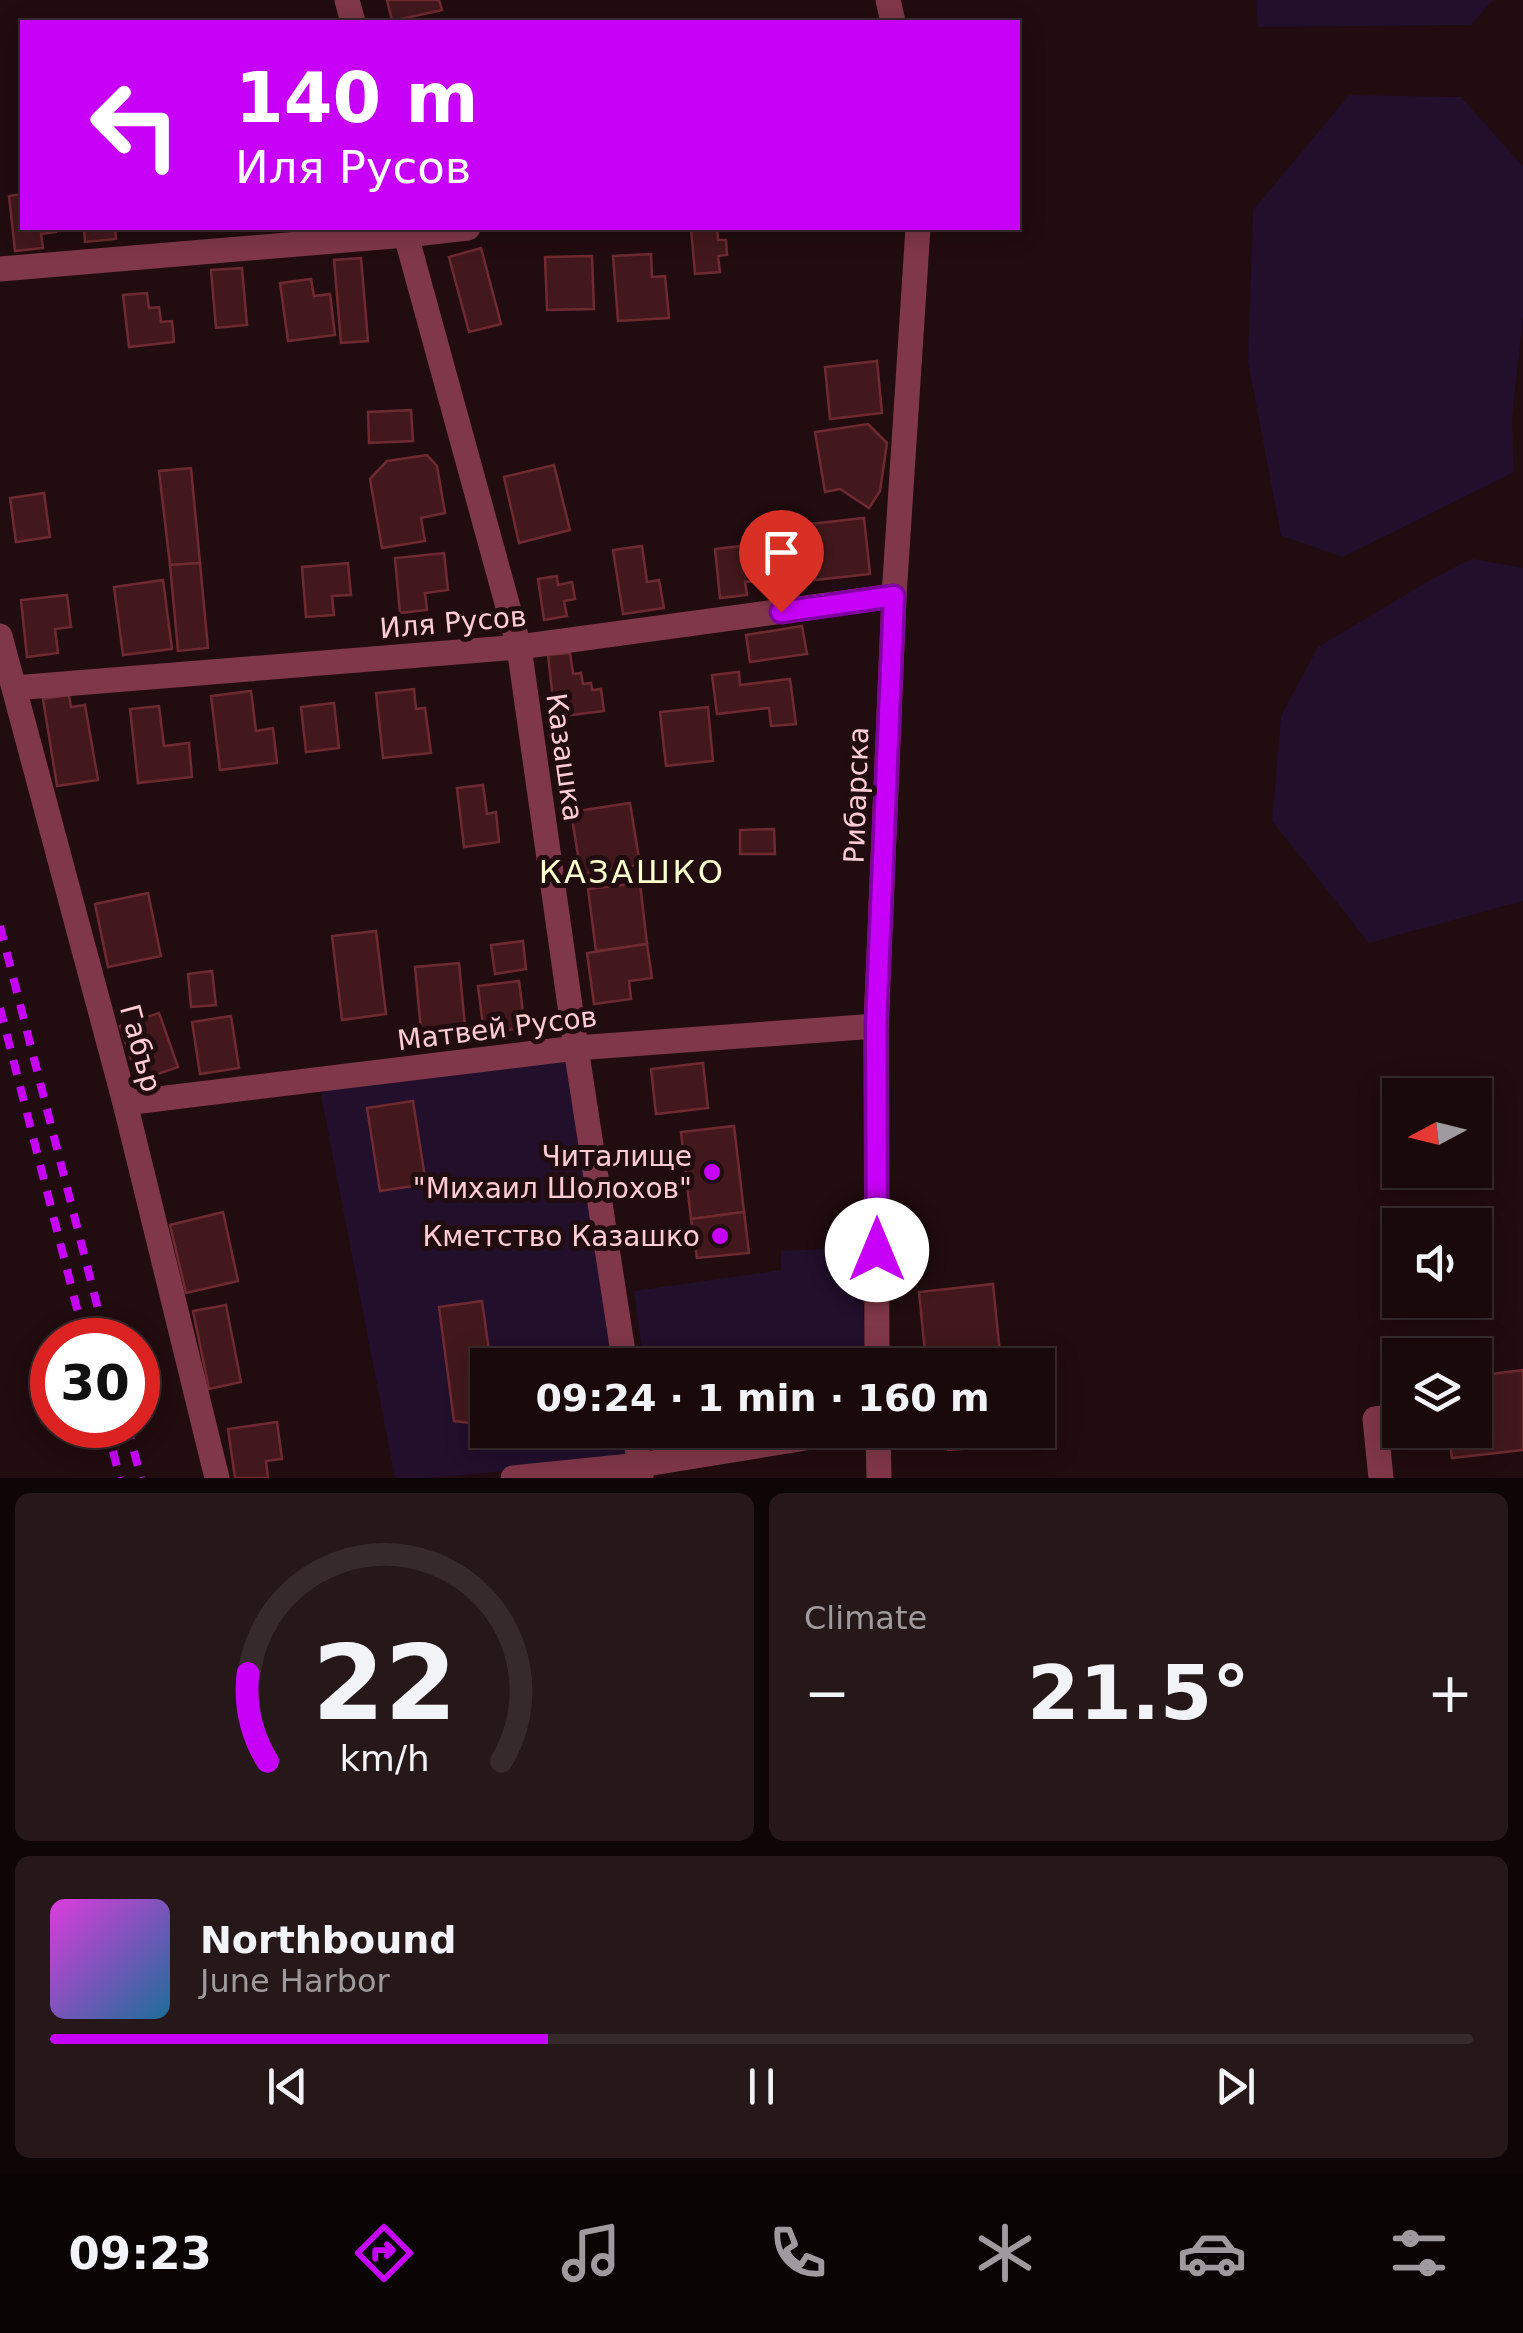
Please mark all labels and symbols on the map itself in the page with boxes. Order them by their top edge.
pin [739,510,824,613]
street label: Иля Русов [378,600,528,645]
street label: Казашка [539,691,590,823]
street label: Рибарска [838,726,875,864]
district label: КАЗАШКО [539,853,725,891]
street label: Матвей Русов [395,1000,599,1057]
street label: Габър [113,1001,168,1095]
north arrow [1382,1078,1492,1188]
place label: Читалище "Михаил Шолохов" [413,1140,692,1205]
marker: Читалище "Михаил Шолохов" [701,1161,723,1183]
position arrow [825,1198,929,1302]
place label: Кметство Казашко [422,1220,700,1253]
marker: Кметство Казашко [709,1225,731,1247]
speed limit sign: 30 [30,1318,160,1448]

